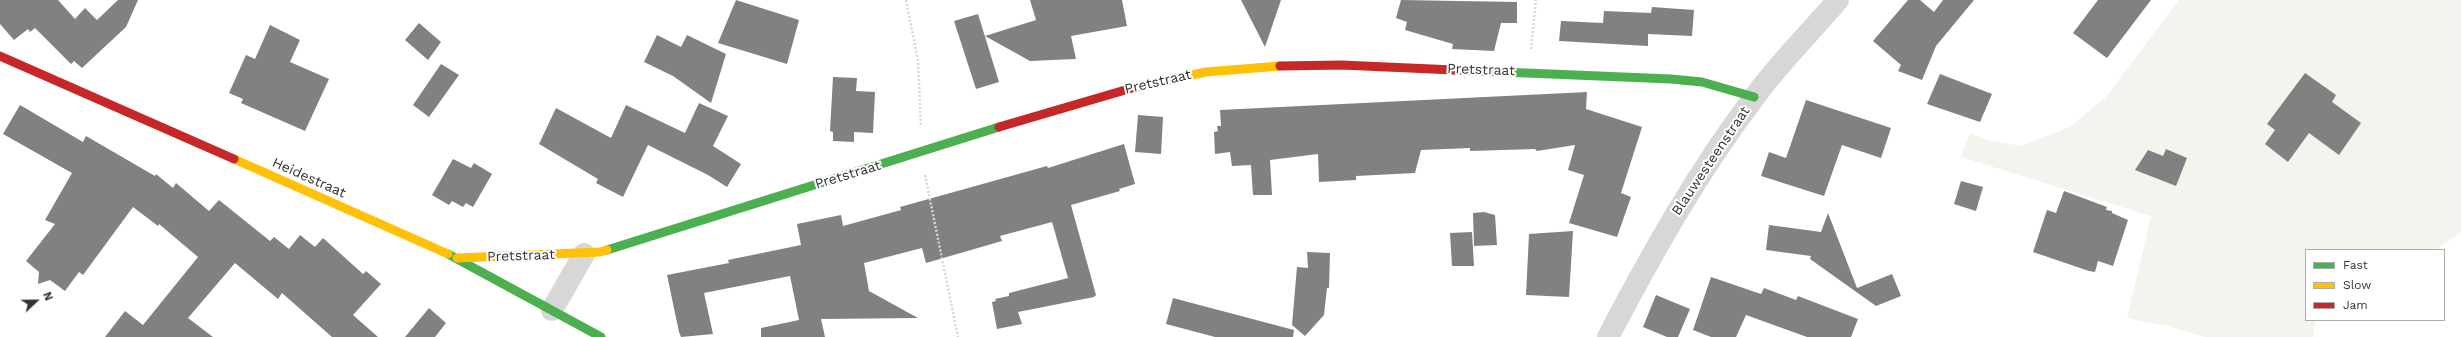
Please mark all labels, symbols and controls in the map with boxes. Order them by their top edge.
street label: Pretstraat [1447,60,1515,80]
street label: Pretstraat [1123,66,1193,98]
street label: Blauwesteenstraat [1668,103,1754,219]
street label: Heidestraat [269,154,349,202]
street label: Pretstraat [813,157,883,193]
street label: Pretstraat [487,246,555,266]
legend [2305,249,2445,321]
text: Fast [2343,258,2368,272]
text: Slow [2343,278,2371,292]
north arrow [16,281,56,321]
text: N [40,290,55,303]
text: Jam [2343,298,2368,312]

